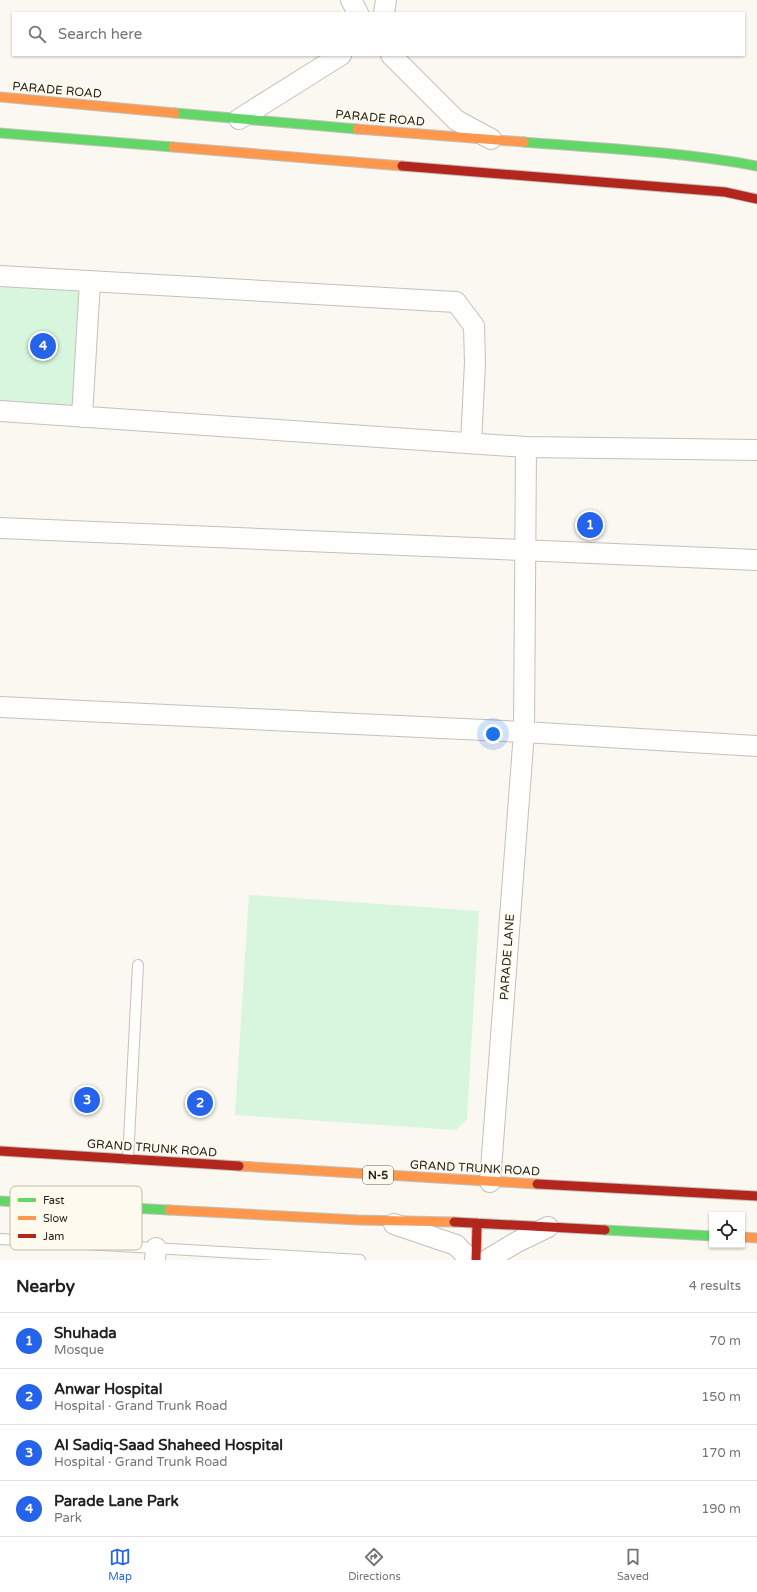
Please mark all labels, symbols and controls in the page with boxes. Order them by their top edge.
search box [12,12,745,56]
icon: search [26,23,48,45]
text: Search here [58,25,142,43]
street label: PARADE ROAD [12,79,102,101]
street label: PARADE ROAD [335,107,425,129]
pin: 4 [30,331,56,361]
pin: 1 [577,510,603,540]
your location [483,724,503,744]
street label: PARADE LANE [497,913,517,1001]
pin: 3 [74,1085,100,1115]
pin: 2 [187,1088,213,1118]
street label: GRAND TRUNK ROAD [87,1136,217,1160]
street label: GRAND TRUNK ROAD [410,1158,540,1178]
road number: N-5 [363,1166,393,1184]
legend [10,1186,142,1250]
text: Fast [43,1194,64,1207]
text: Slow [43,1212,68,1225]
map controls [709,1212,745,1248]
button: locate [709,1212,745,1248]
text: Jam [43,1230,64,1243]
text: Nearby [16,1276,75,1297]
text: 4 results [689,1278,741,1294]
text: Shuhada [54,1324,117,1342]
text: 1 [25,1333,33,1349]
text: 70 m [709,1333,741,1349]
text: Mosque [54,1342,104,1358]
text: Anwar Hospital [54,1380,163,1398]
text: 2 [25,1389,33,1405]
text: 150 m [701,1389,741,1405]
text: Hospital · Grand Trunk Road [54,1398,228,1414]
text: Al Sadiq-Saad Shaheed Hospital [54,1436,283,1454]
text: 3 [25,1445,33,1461]
text: 170 m [701,1445,741,1461]
text: Hospital · Grand Trunk Road [54,1454,228,1470]
text: Parade Lane Park [54,1492,179,1510]
text: 4 [25,1501,33,1517]
text: 190 m [701,1501,741,1517]
text: Park [54,1510,82,1526]
tab: Map [108,1546,132,1583]
tab: Directions [348,1546,401,1583]
tab: Saved [617,1546,649,1583]

